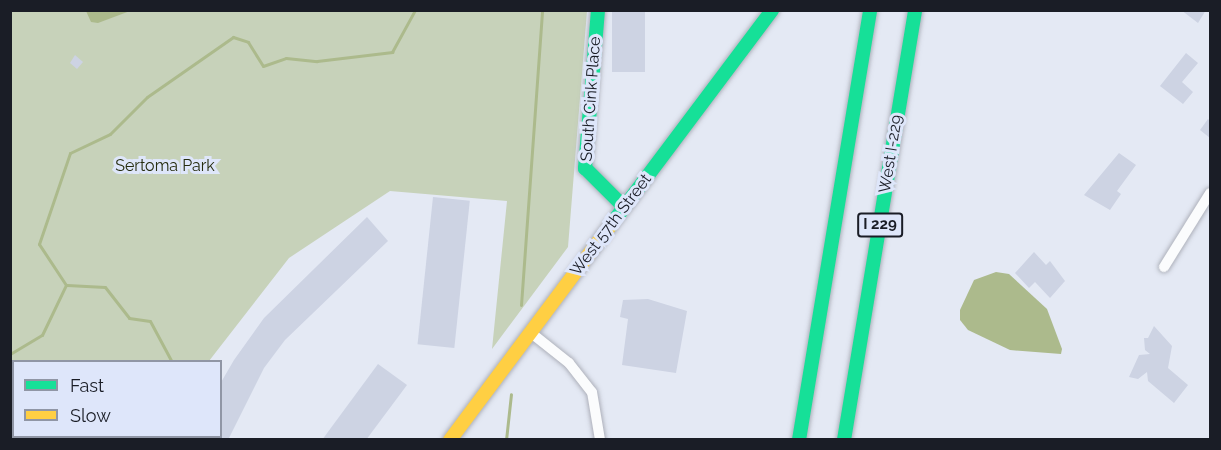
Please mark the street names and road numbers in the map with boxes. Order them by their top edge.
street label: South Cink Place [577,36,605,162]
street label: West I-229 [875,114,907,194]
street label: West 57th Street [566,170,656,280]
road number: I 229 [856,213,904,237]

